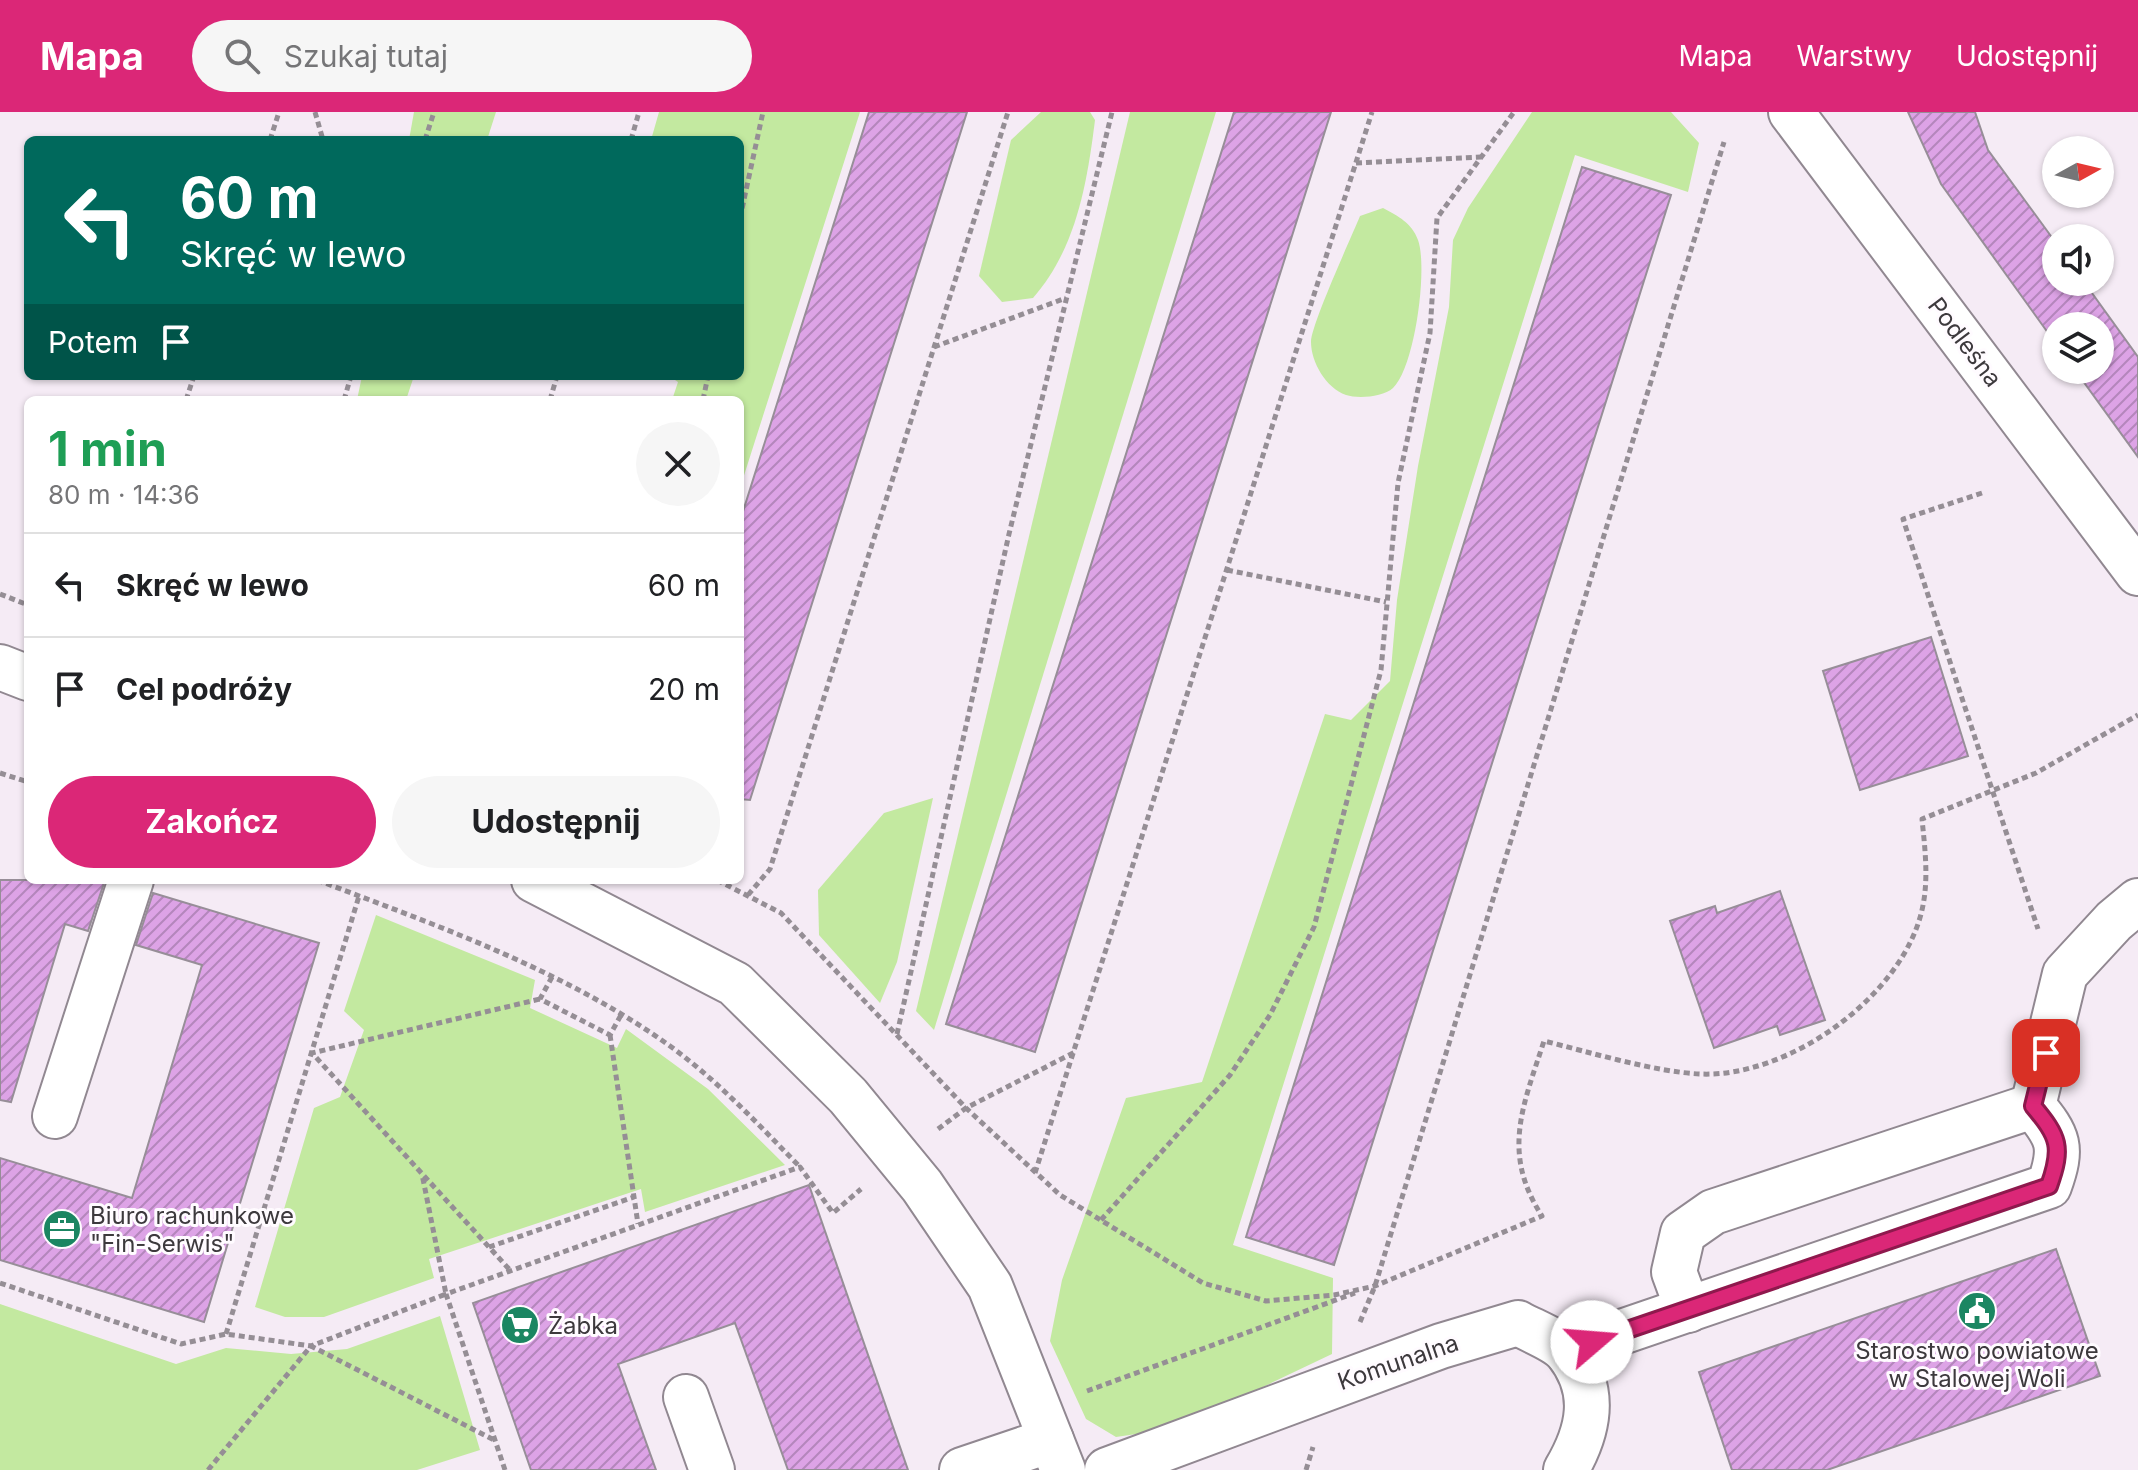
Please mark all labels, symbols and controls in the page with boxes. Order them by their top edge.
search box [192,20,752,92]
text: Mapa [40,33,144,79]
icon: search [220,34,264,78]
text: Szukaj tutaj [284,38,448,74]
text: Mapa [1678,39,1753,73]
text: Warstwy [1797,39,1912,73]
text: Udostępnij [1956,39,2098,73]
north arrow [2042,136,2114,208]
map controls [2042,136,2114,384]
text: 60 m [180,164,319,232]
icon: left [48,168,152,272]
button: sound [2042,224,2114,296]
text: Skręć w lewo [180,232,407,276]
street label: Podleśna [1922,292,2008,392]
button: layers [2042,312,2114,384]
icon: arrive [154,320,198,364]
text: Potem [48,324,138,360]
text: 1 min [48,419,167,478]
button: close [636,422,720,506]
text: 80 m · 14:36 [48,479,200,510]
icon: left [48,563,92,607]
text: Skręć w lewo [116,567,309,603]
text: 60 m [648,567,720,603]
icon: arrive [48,667,92,711]
text: Cel podróży [116,671,292,707]
text: 20 m [648,671,720,707]
button: Zakończ [48,776,376,868]
button: Udostępnij [392,776,720,868]
pin [2012,1019,2080,1087]
icon: arrive [2024,1031,2068,1075]
place label: Biuro rachunkowe "Fin-Serwis" [90,1201,294,1258]
office icon: Biuro rachunkowe "Fin-Serwis" [41,1208,83,1250]
public building icon: Starostwo powiatowe w Stalowej Woli [1956,1290,1998,1332]
position arrow [1550,1300,1634,1384]
supermarket icon: Żabka [499,1304,541,1346]
place label: Żabka [548,1311,618,1340]
street label: Komunalna [1334,1328,1462,1396]
place label: Starostwo powiatowe w Stalowej Woli [1855,1336,2099,1393]

